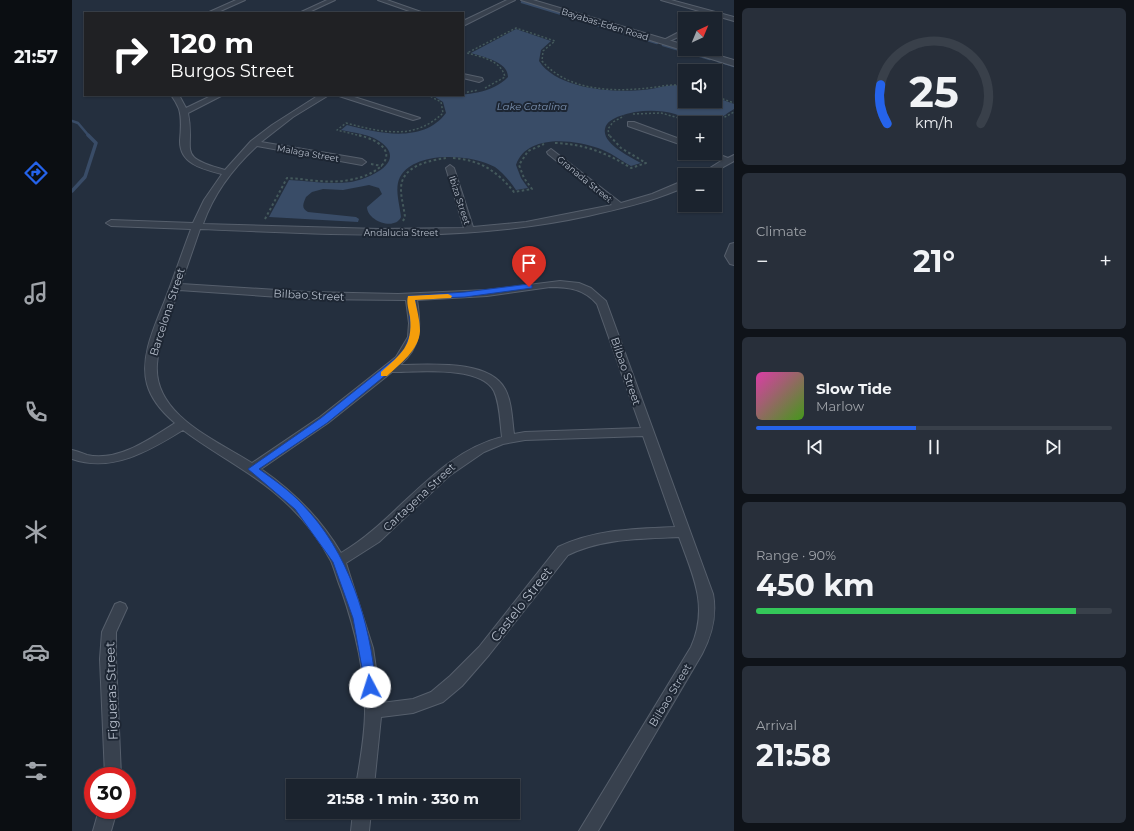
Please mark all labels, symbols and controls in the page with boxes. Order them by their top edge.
street label: Bayabas-Eden Road [560,5,650,43]
north arrow [678,12,722,56]
map controls [678,12,722,212]
text: 120 m [170,26,254,60]
icon: right [104,28,156,80]
text: 21:57 [14,46,58,68]
text: Burgos Street [170,60,294,82]
button: sound [678,64,722,108]
text: 25 [909,67,959,117]
water label: Lake Catalina [497,100,567,113]
text: km/h [915,114,953,132]
button: + [678,116,722,160]
street label: Malaga Street [276,142,340,164]
street label: Granada Street [555,153,615,205]
icon: directions [22,159,50,187]
button: − [678,168,722,212]
street label: Ibiza Street [447,174,473,226]
text: Climate [756,223,807,239]
street label: Andalucia Street [364,227,439,238]
text: 21° [913,243,955,280]
pin [512,246,546,287]
text: − [756,248,769,275]
text: + [1099,248,1112,275]
icon: arrive [518,252,540,274]
street label: Barcelona Street [146,266,188,358]
icon: music [22,279,50,307]
street label: Bilbao Street [273,286,345,304]
street label: Bilbao Street [608,335,644,407]
text: Slow Tide [816,379,892,398]
icon: phone [22,398,50,426]
text: Marlow [816,398,864,414]
icon: previous [804,436,826,458]
icon: pause [923,436,945,458]
icon: next [1042,436,1064,458]
street label: Cartagena Street [380,460,458,534]
icon: climate [22,518,50,546]
text: Range · 90% [756,547,836,563]
street label: Castelo Street [487,563,555,645]
text: 450 km [756,567,874,604]
icon: car [22,638,50,666]
street label: Figueras Street [101,641,121,741]
street label: Bilbao Street [646,660,695,729]
position arrow [349,666,391,708]
text: Arrival [756,717,797,733]
text: 21:58 [756,737,831,774]
icon: filters [22,757,50,785]
speed limit sign: 30 [84,767,136,819]
text: 21:58 · 1 min · 330 m [327,789,479,808]

